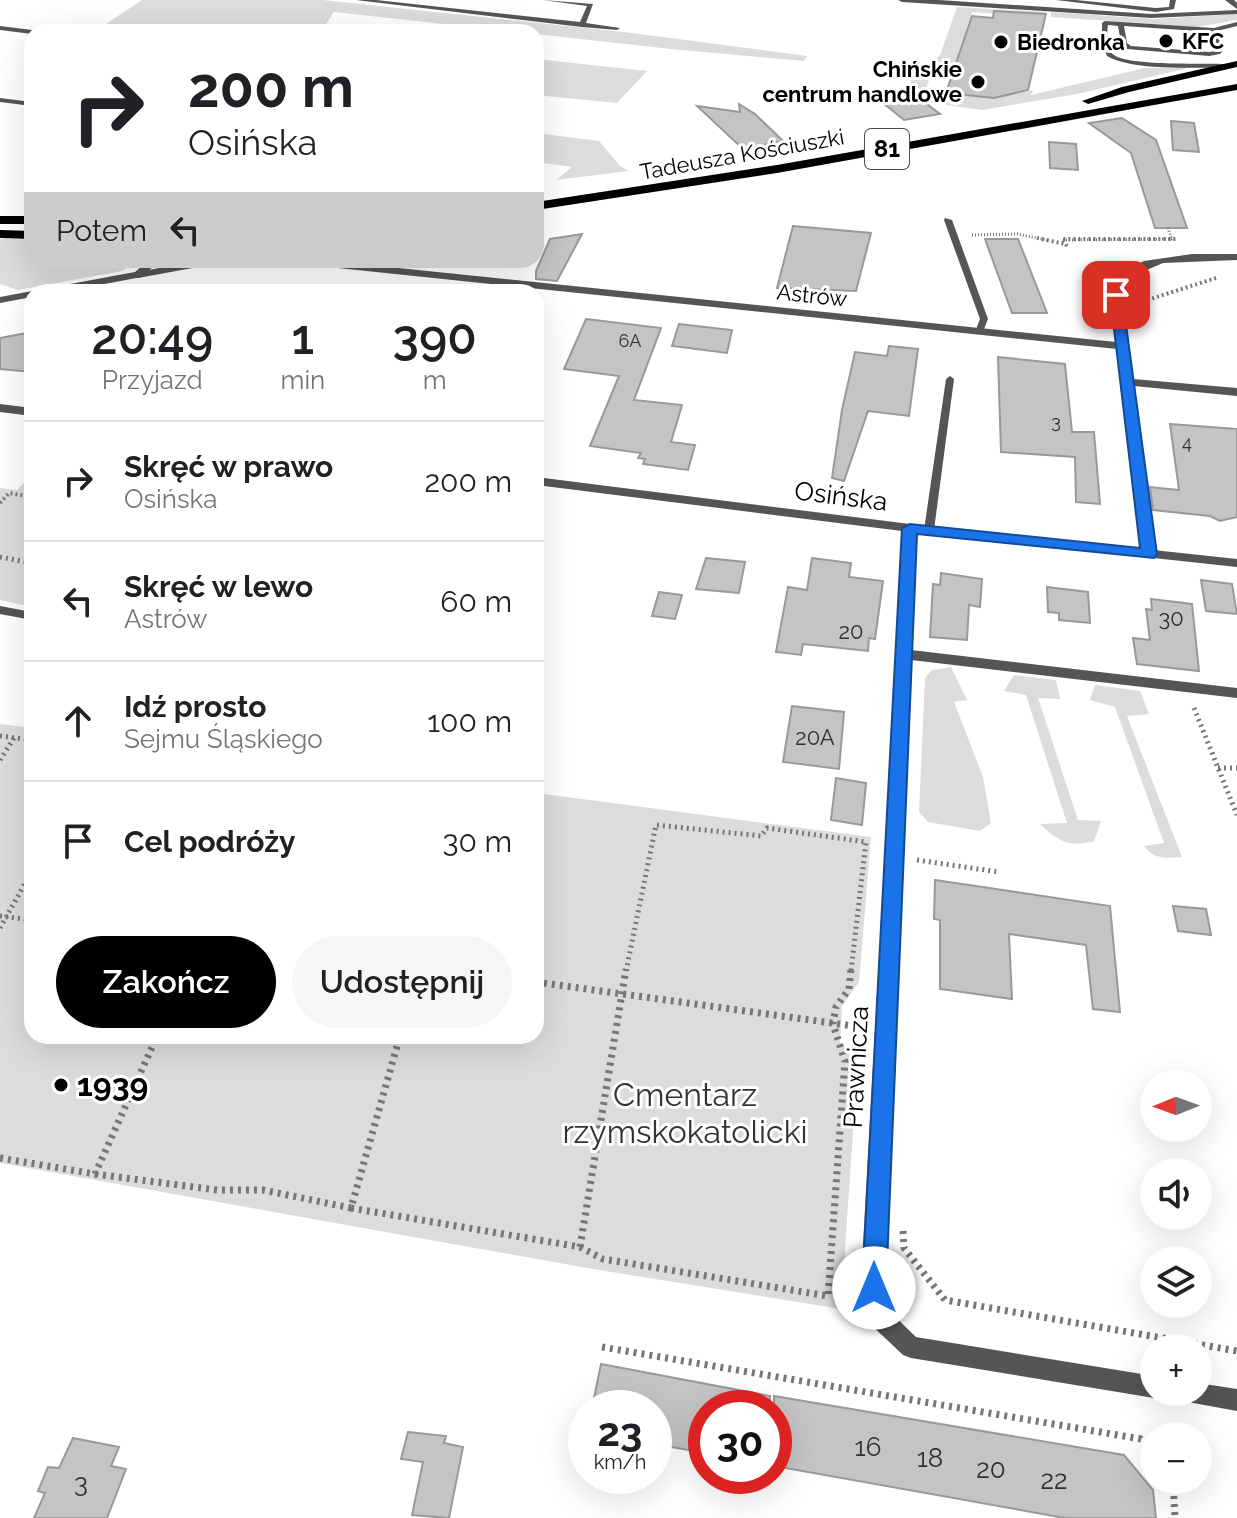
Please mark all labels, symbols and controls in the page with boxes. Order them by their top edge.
place label: KFC [1182,28,1224,54]
place label: Biedronka [1017,29,1125,55]
marker: KFC [1157,32,1175,50]
marker: Biedronka [992,33,1010,51]
text: 200 m [188,54,354,120]
icon: right [56,56,160,160]
place label: Chińskie centrum handlowe [762,56,962,107]
marker: Chińskie centrum handlowe [969,73,987,91]
text: Osińska [188,121,317,163]
street label: Tadeusza Kościuszki [638,123,846,185]
road number: 81 [865,129,909,169]
icon: left [163,208,207,252]
text: Potem [56,213,147,248]
pin [1082,261,1150,329]
icon: arrive [1094,273,1138,317]
street label: Astrów [776,278,849,312]
text: 20:49 [91,309,213,365]
text: 1 [292,309,314,365]
text: 390 [393,309,477,365]
house number: 6A [619,330,641,351]
text: Przyjazd [102,365,203,395]
text: min [281,365,325,395]
text: m [423,365,447,395]
house number: 3 [1051,411,1061,432]
house number: 4 [1182,432,1192,453]
text: Skręć w prawo [124,449,333,484]
icon: right [56,459,100,503]
text: 200 m [424,464,512,499]
street label: Osińska [793,475,889,517]
text: Osińska [124,484,217,514]
text: Skręć w lewo [124,569,313,604]
icon: left [56,579,100,623]
text: 60 m [440,584,512,619]
text: Astrów [124,604,208,634]
house number: 30 [1158,605,1184,631]
house number: 20 [839,618,863,644]
text: Idź prosto [124,689,267,724]
icon: ahead [56,699,100,743]
text: 100 m [427,704,512,739]
text: Sejmu Śląskiego [124,724,323,754]
house number: 20A [795,724,835,750]
icon: arrive [56,819,100,863]
text: Cel podróży [124,824,296,859]
text: 30 m [442,824,512,859]
button: Zakończ [56,936,276,1028]
button: Udostępnij [292,936,512,1028]
street label: Prawnicza [838,1005,874,1129]
place label: 1939 [77,1066,148,1103]
north arrow [1140,1070,1212,1142]
map controls [1140,1070,1212,1494]
marker: 1939 [52,1076,70,1094]
park label: Cmentarz rzymskokatolicki [562,1076,808,1150]
button: sound [1140,1158,1212,1230]
position arrow [832,1246,916,1330]
button: layers [1140,1246,1212,1318]
button: + [1140,1334,1212,1406]
speed limit sign: 30 [688,1390,792,1494]
text: 23 [598,1408,642,1455]
button: − [1140,1422,1212,1494]
house number: 16 [855,1432,881,1462]
house number: 18 [917,1443,943,1473]
text: km/h [594,1450,646,1474]
house number: 20 [976,1454,1006,1484]
house number: 22 [1040,1465,1068,1495]
house number: 3 [74,1468,88,1498]

